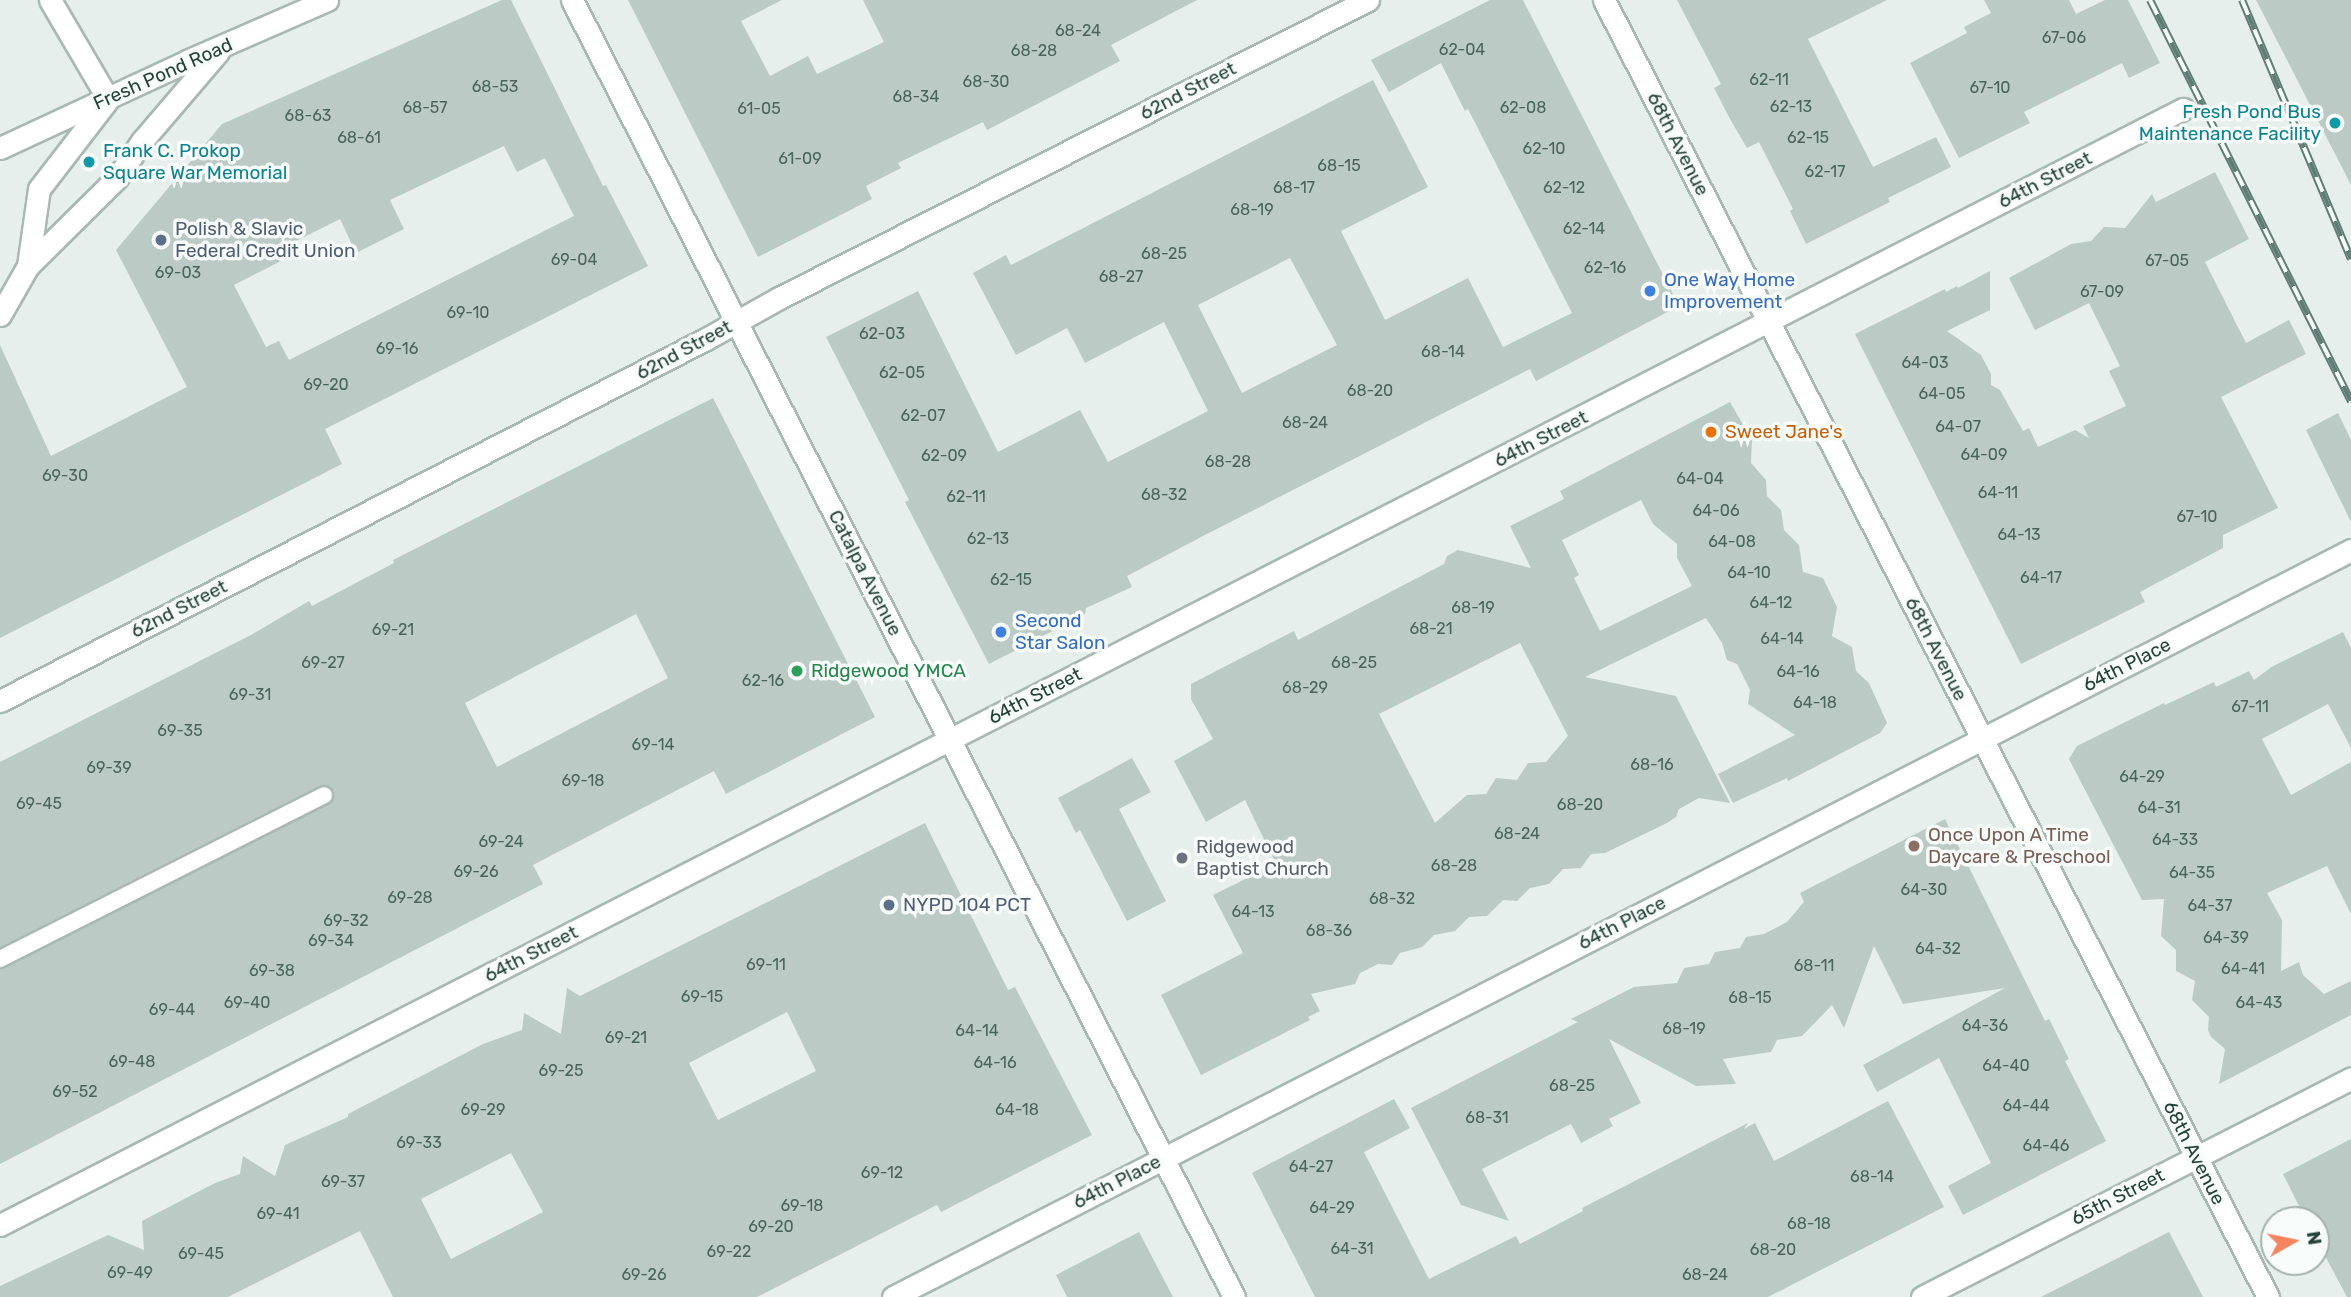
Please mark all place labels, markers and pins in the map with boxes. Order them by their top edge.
place label: Fresh Pond Bus Maintenance Facility [2139,101,2321,145]
marker: Fresh Pond Bus Maintenance Facility [2327,115,2343,131]
place label: Frank C. Prokop Square War Memorial [103,140,288,184]
marker: Frank C. Prokop Square War Memorial [81,154,97,170]
place label: Polish & Slavic Federal Credit Union [175,218,355,262]
marker: Polish & Slavic Federal Credit Union [153,232,169,248]
place label: One Way Home Improvement [1664,269,1796,313]
marker: One Way Home Improvement [1642,283,1658,299]
place label: Sweet Jane's [1725,421,1843,443]
marker: Sweet Jane's [1703,424,1719,440]
place label: Second Star Salon [1015,610,1106,654]
marker: Second Star Salon [993,624,1009,640]
place label: Ridgewood YMCA [811,660,966,682]
marker: Ridgewood YMCA [789,663,805,679]
place label: Once Upon A Time Daycare & Preschool [1928,824,2111,868]
place label: Ridgewood Baptist Church [1196,836,1329,880]
marker: Once Upon A Time Daycare & Preschool [1906,838,1922,854]
marker: Ridgewood Baptist Church [1174,850,1190,866]
place label: NYPD 104 PCT [903,894,1031,916]
marker: NYPD 104 PCT [881,897,897,913]

